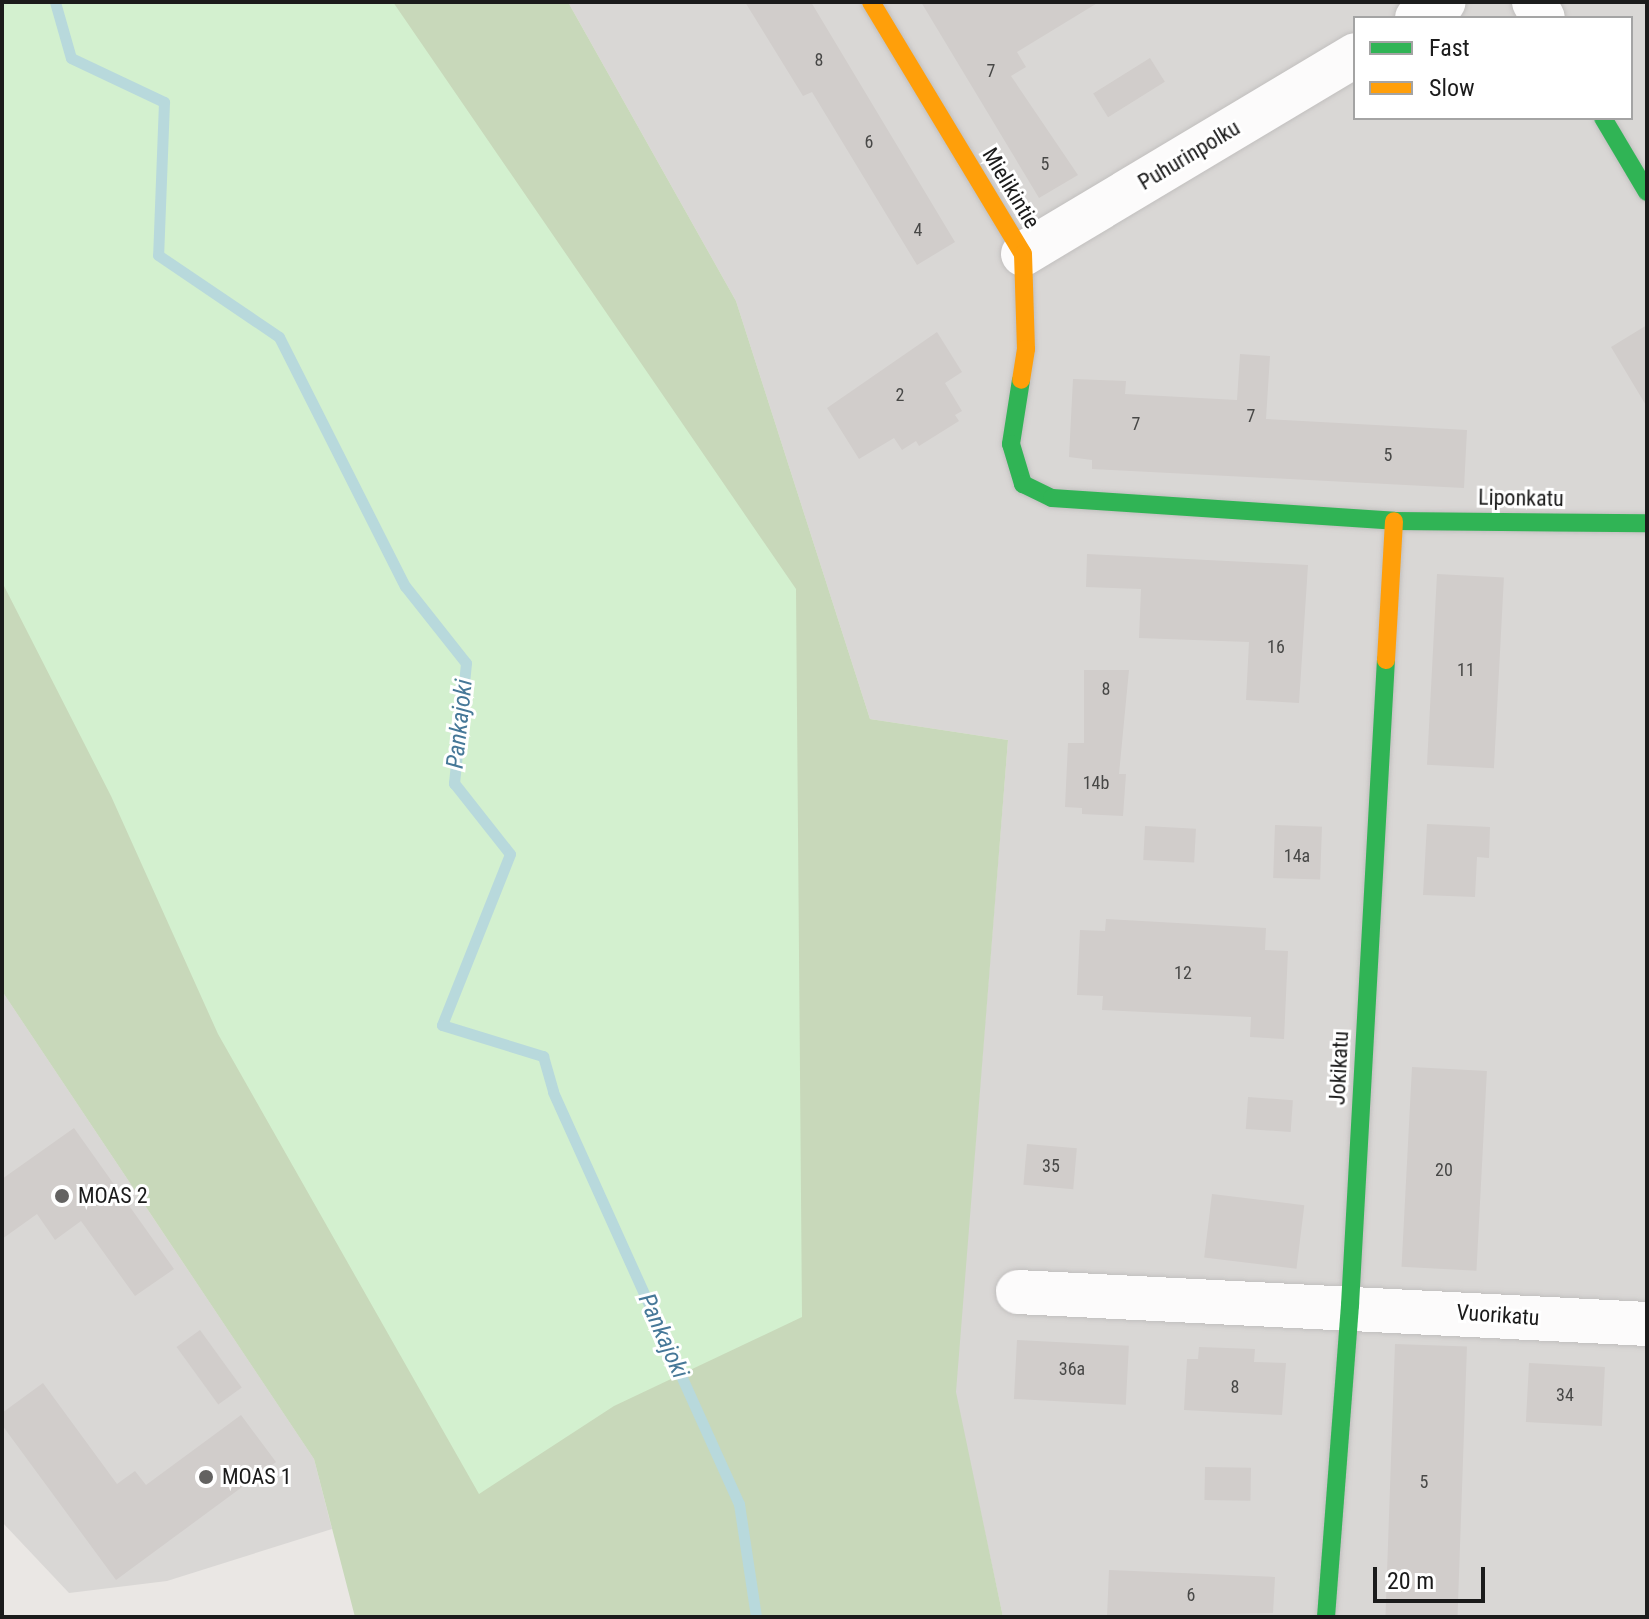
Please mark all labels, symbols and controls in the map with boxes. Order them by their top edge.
legend [1353,16,1633,120]
text: Fast [1429,34,1470,62]
house number: 8 [815,49,823,71]
house number: 7 [987,60,995,82]
text: Slow [1429,74,1475,102]
street label: Puhurinpolku [1133,114,1245,196]
house number: 6 [865,131,873,153]
street label: Mielikintie [977,143,1045,233]
house number: 5 [1041,153,1049,175]
house number: 4 [914,219,922,241]
house number: 2 [896,384,904,406]
house number: 7 [1247,405,1255,427]
house number: 7 [1132,413,1140,435]
house number: 5 [1384,444,1392,466]
street label: Liponkatu [1478,484,1564,512]
house number: 16 [1267,636,1285,658]
house number: 11 [1457,659,1475,681]
water label: Pankajoki [441,678,479,770]
house number: 8 [1102,678,1110,700]
house number: 14b [1083,772,1109,794]
house number: 14a [1284,845,1310,867]
house number: 12 [1174,962,1192,984]
street label: Jokikatu [1324,1030,1354,1106]
house number: 35 [1042,1155,1060,1177]
house number: 20 [1435,1159,1453,1181]
place label: MOAS 2 [78,1183,148,1209]
marker: MOAS 2 [53,1187,71,1205]
water label: Pankajoki [632,1289,694,1383]
street label: Vuorikatu [1456,1299,1540,1331]
house number: 36a [1059,1358,1085,1380]
house number: 8 [1231,1376,1239,1398]
house number: 34 [1556,1384,1574,1406]
place label: MOAS 1 [222,1464,292,1490]
marker: MOAS 1 [197,1468,215,1486]
house number: 5 [1420,1471,1428,1493]
scale bar [1377,1551,1489,1601]
text: 20 m [1387,1567,1434,1595]
house number: 6 [1187,1584,1195,1606]

